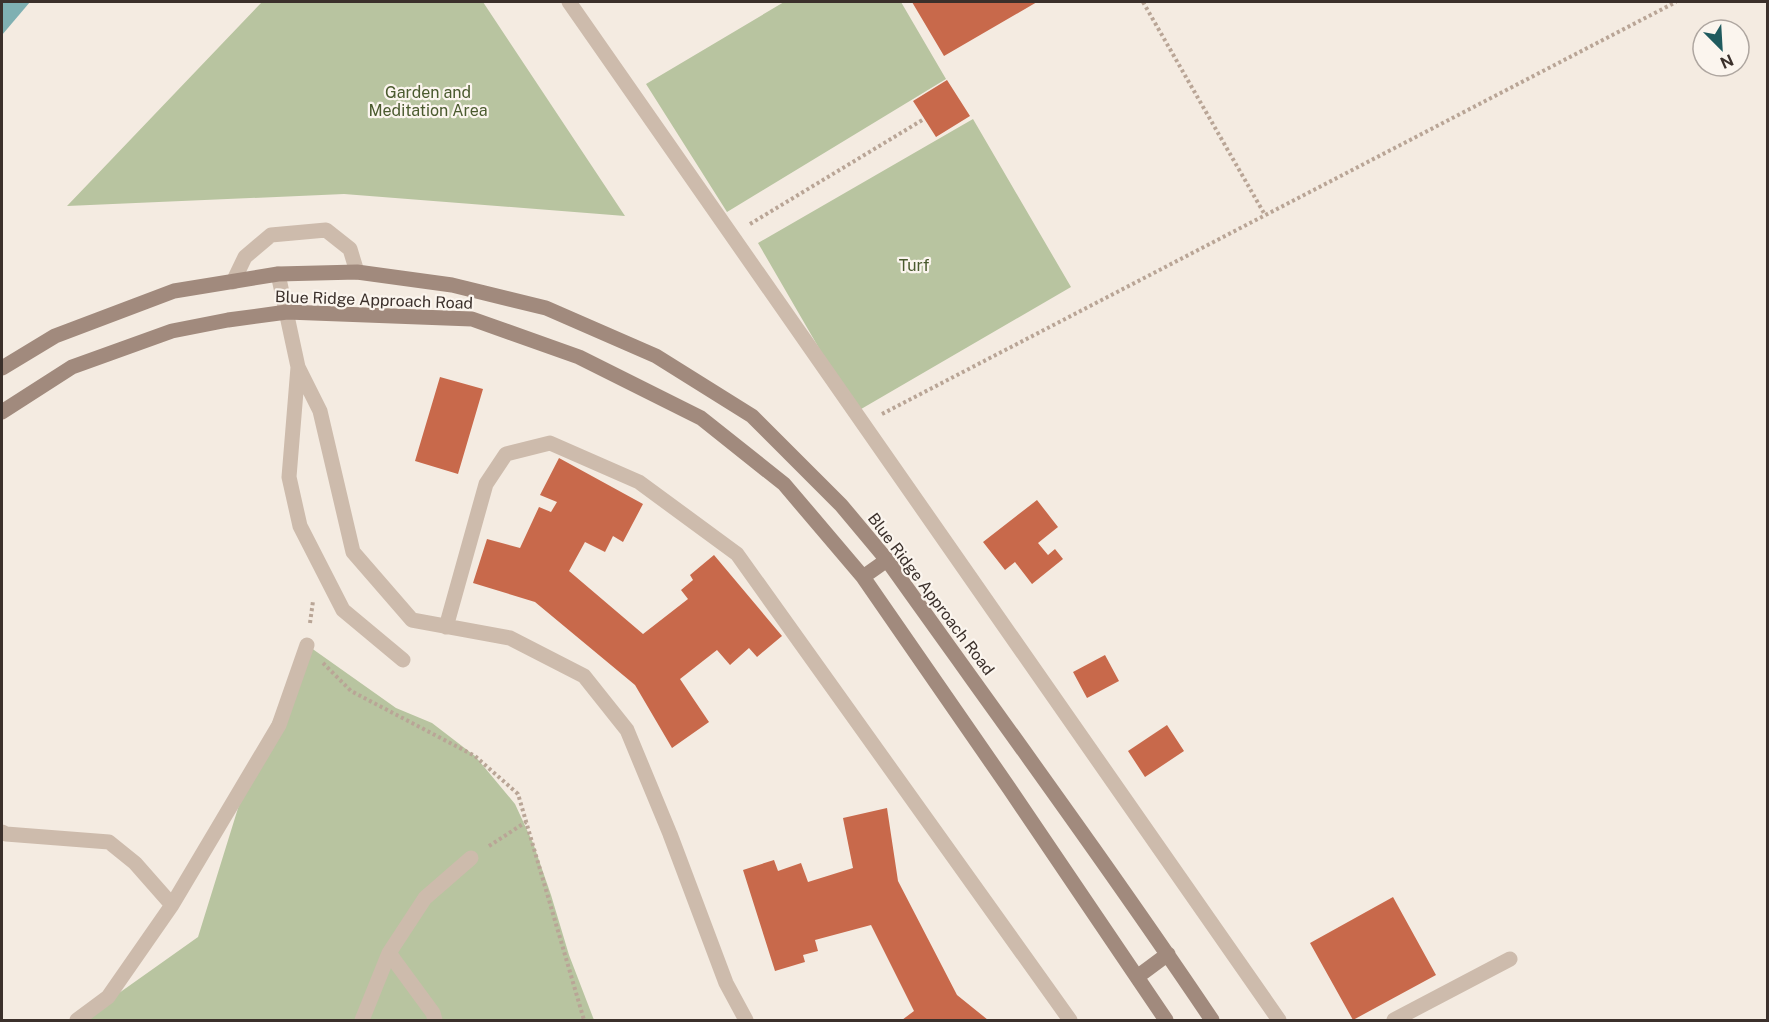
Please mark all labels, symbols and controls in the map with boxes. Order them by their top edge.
north arrow [1691,18,1751,78]
text: N [1717,50,1736,72]
park label: Garden and Meditation Area [368,83,488,120]
park label: Turf [899,256,929,275]
street label: Blue Ridge Approach Road [275,287,473,313]
street label: Blue Ridge Approach Road [864,509,998,679]

